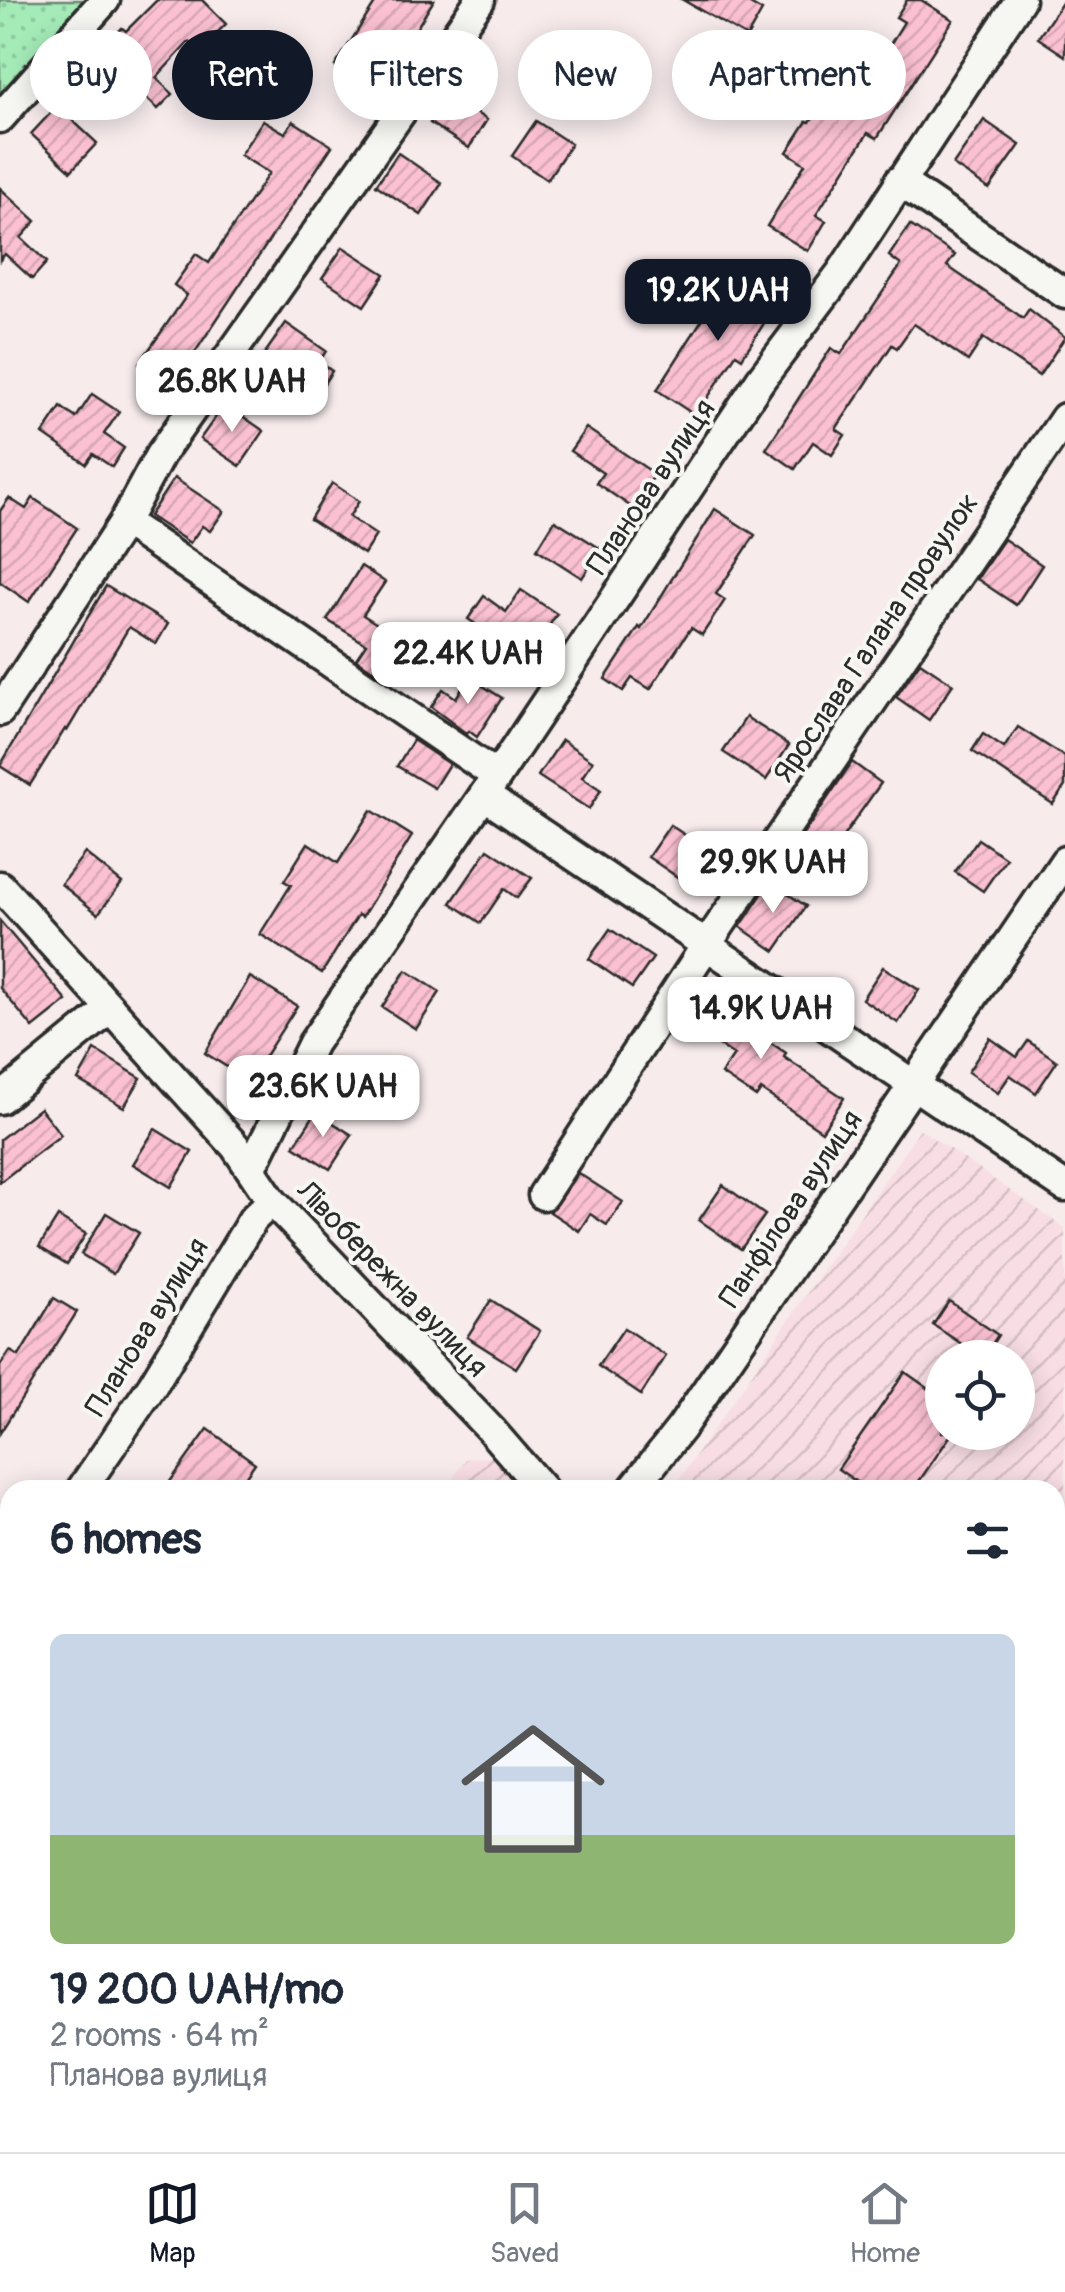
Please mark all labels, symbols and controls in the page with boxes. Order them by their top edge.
chip: Buy [30,30,152,120]
chip: Rent [172,30,313,120]
chip: Filters [333,30,498,120]
chip: New [518,30,652,120]
chip: Apartment [672,30,906,120]
pin: 19.2K UAH [604,259,832,344]
text: 19.2K UAH [647,271,789,311]
pin: 26.8K UAH [118,350,346,435]
text: 26.8K UAH [158,362,306,402]
street label: Планова вулиця [579,392,723,582]
street label: Ярослава Галана провулок [765,486,987,790]
pin: 22.4K UAH [354,622,582,707]
text: 22.4K UAH [393,634,543,674]
pin: 29.9K UAH [659,831,887,916]
text: 29.9K UAH [700,843,846,883]
pin: 14.9K UAH [647,977,875,1062]
text: 14.9K UAH [689,989,833,1029]
pin: 23.6K UAH [209,1055,437,1140]
text: 23.6K UAH [249,1067,397,1107]
street label: Панфілова вулиця [711,1103,871,1315]
street label: Лівобережна вулиця [288,1172,495,1385]
street label: Планова вулиця [77,1231,217,1423]
map controls [925,1340,1035,1450]
button: locate [925,1340,1035,1450]
icon: filters [960,1513,1015,1568]
text: 6 homes [50,1514,201,1566]
icon: home [443,1699,623,1879]
text: 19 200 UAH/mo [50,1964,344,2016]
text: 2 rooms · 64 m² [50,2016,269,2056]
text: Планова вулиця [50,2056,267,2096]
tab: Map [145,2176,200,2271]
tab: Saved [490,2176,559,2271]
tab: Home [849,2176,920,2271]

